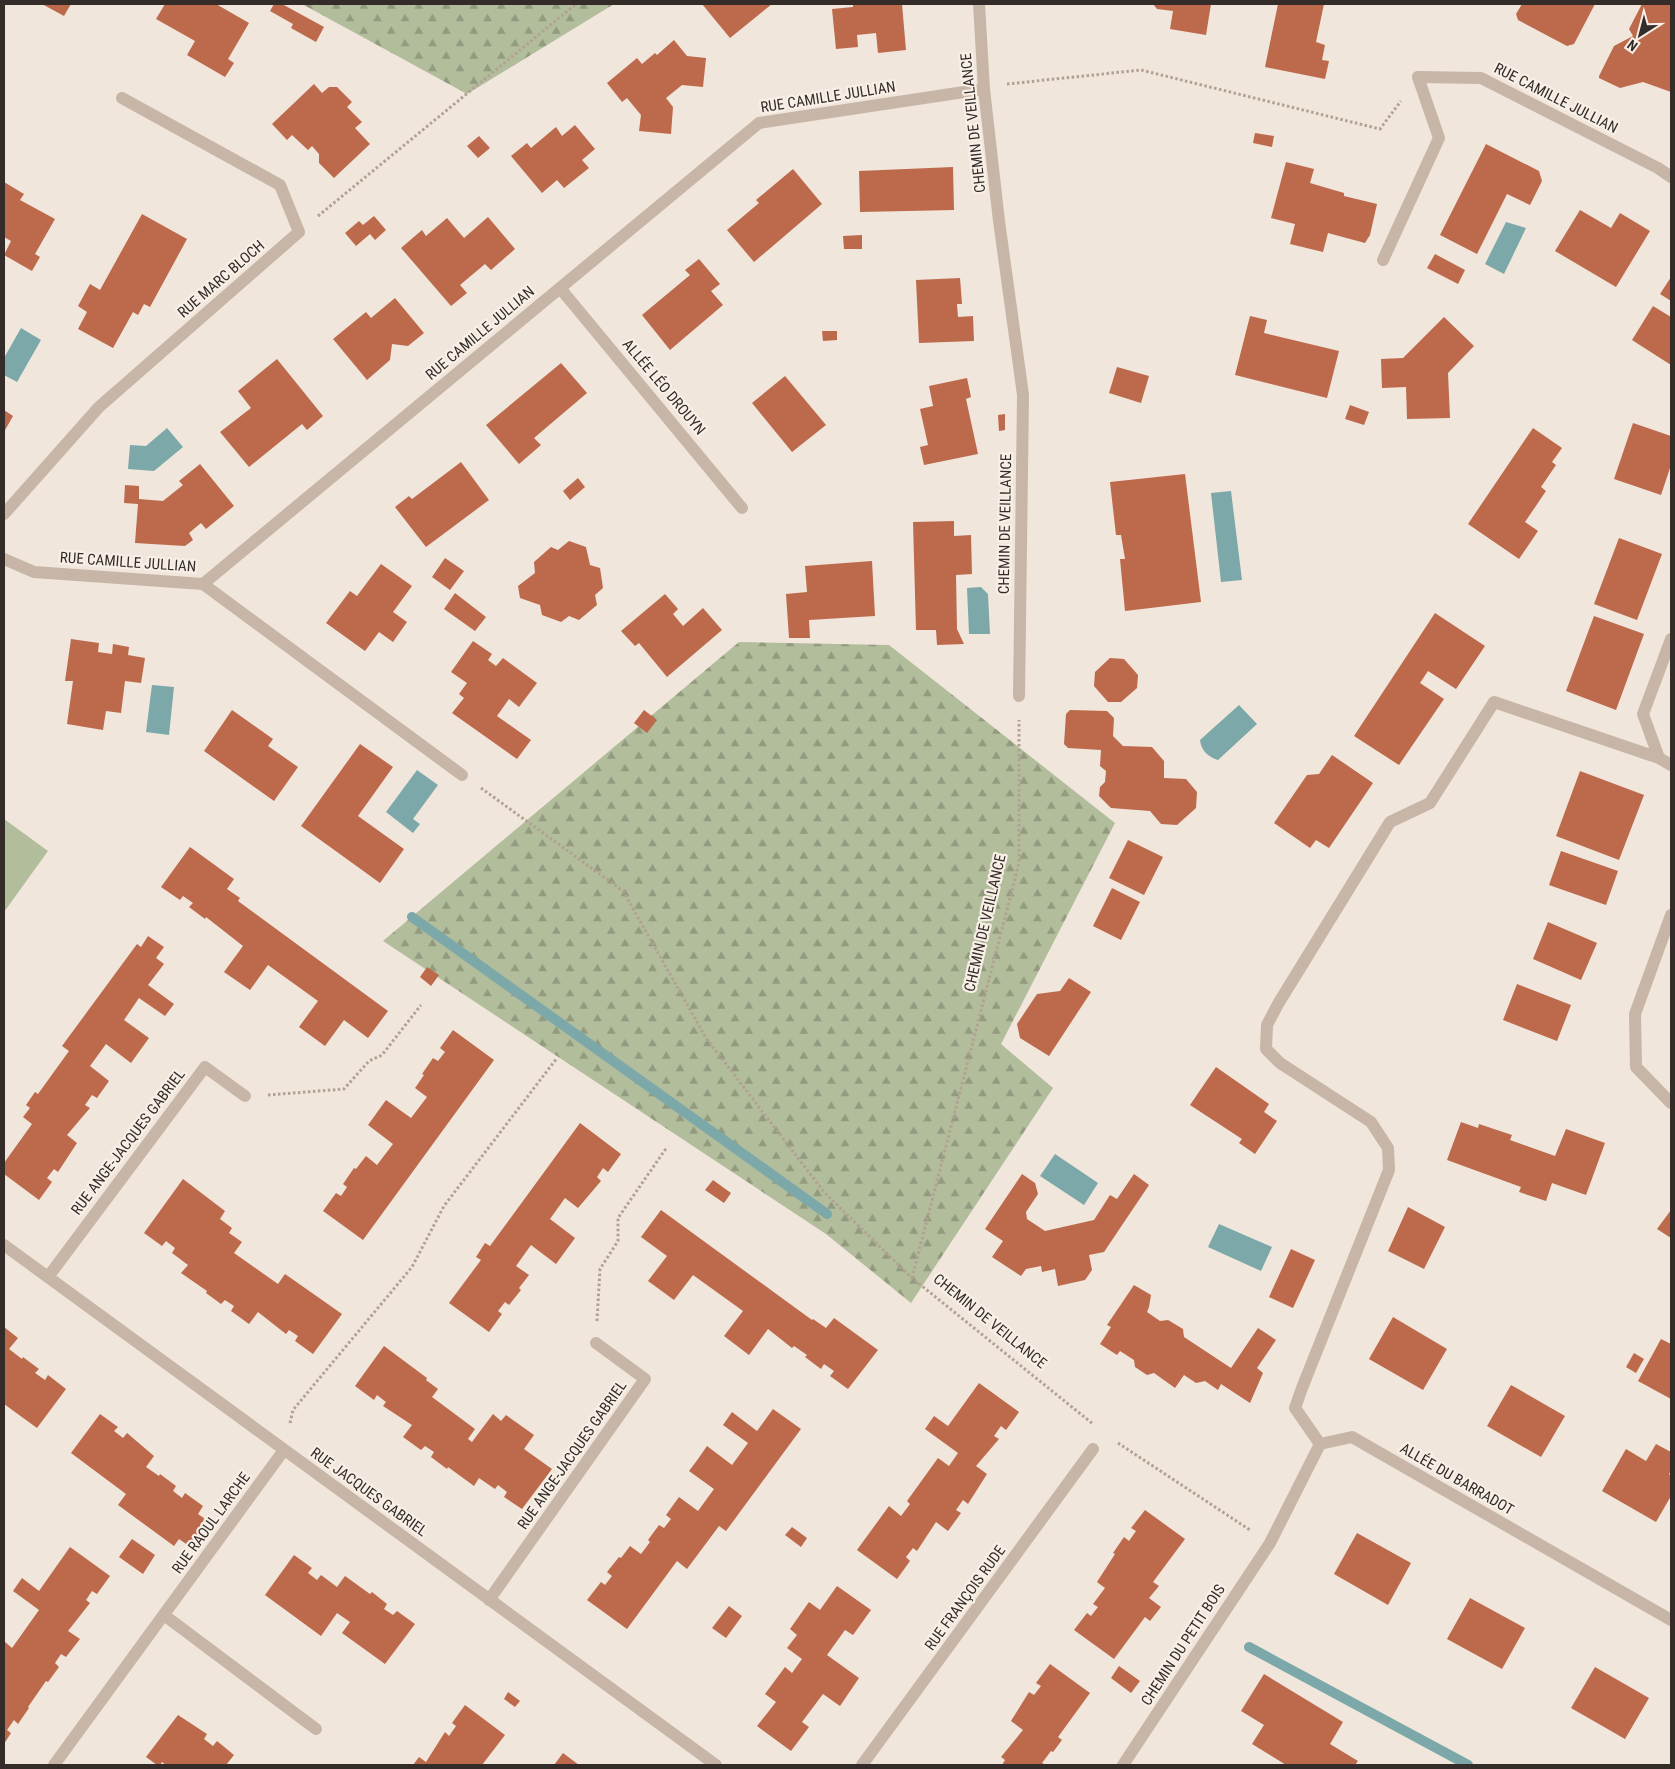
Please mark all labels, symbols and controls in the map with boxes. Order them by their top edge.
north arrow [1615,10,1665,60]
text: N [1624,37,1641,55]
street label: CHEMIN DE VEILLANCE [957,52,989,194]
street label: RUE CAMILLE JULLIAN [1491,59,1621,137]
street label: RUE CAMILLE JULLIAN [759,77,897,117]
street label: RUE MARC BLOCH [174,236,268,322]
street label: RUE CAMILLE JULLIAN [422,282,538,384]
street label: ALLÉE LÉO DROUYN [619,335,709,439]
street label: CHEMIN DE VEILLANCE [995,454,1015,594]
street label: RUE CAMILLE JULLIAN [59,548,197,576]
street label: CHEMIN DE VEILLANCE [960,853,1010,993]
street label: RUE ANGE-JACQUES GABRIEL [67,1066,189,1218]
street label: CHEMIN DE VEILLANCE [930,1270,1050,1372]
street label: RUE ANGE-JACQUES GABRIEL [514,1377,630,1533]
street label: ALLÉE DU BARRADOT [1397,1439,1517,1519]
street label: RUE JACQUES GABRIEL [307,1444,431,1540]
street label: RUE RAOUL LARCHE [168,1469,254,1577]
street label: RUE FRANÇOIS RUDE [921,1542,1009,1654]
street label: CHEMIN DU PETIT BOIS [1137,1581,1229,1709]

